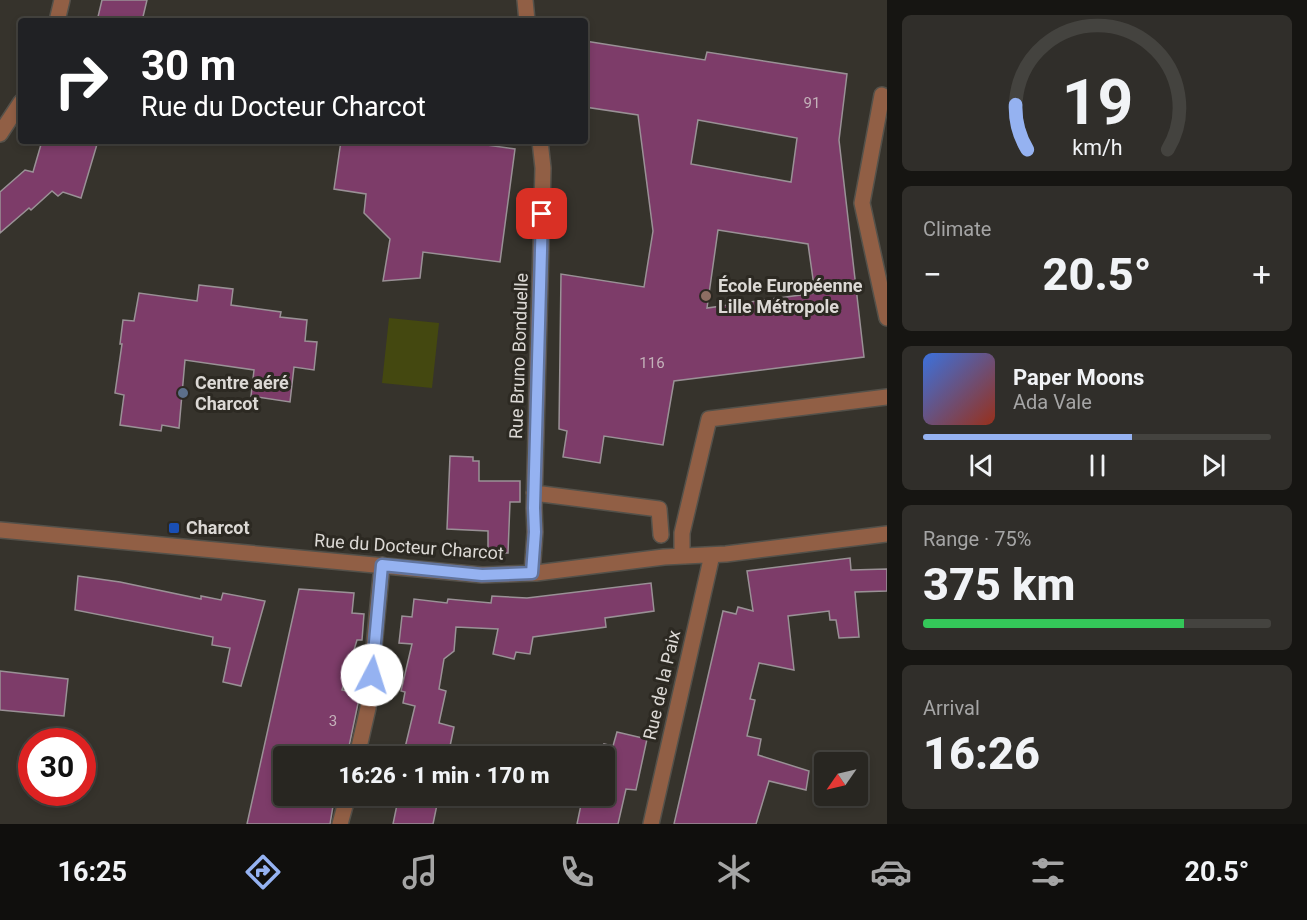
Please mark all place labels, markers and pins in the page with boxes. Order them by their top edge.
pin [516,188,567,239]
place label: École Européenne Lille Métropole [718,275,863,317]
marker: École Européenne Lille Métropole [699,289,713,303]
place label: Centre aéré Charcot [195,372,289,414]
marker: Centre aéré Charcot [176,386,190,400]
place label: Charcot [186,517,250,538]
marker: Charcot [167,521,181,535]

